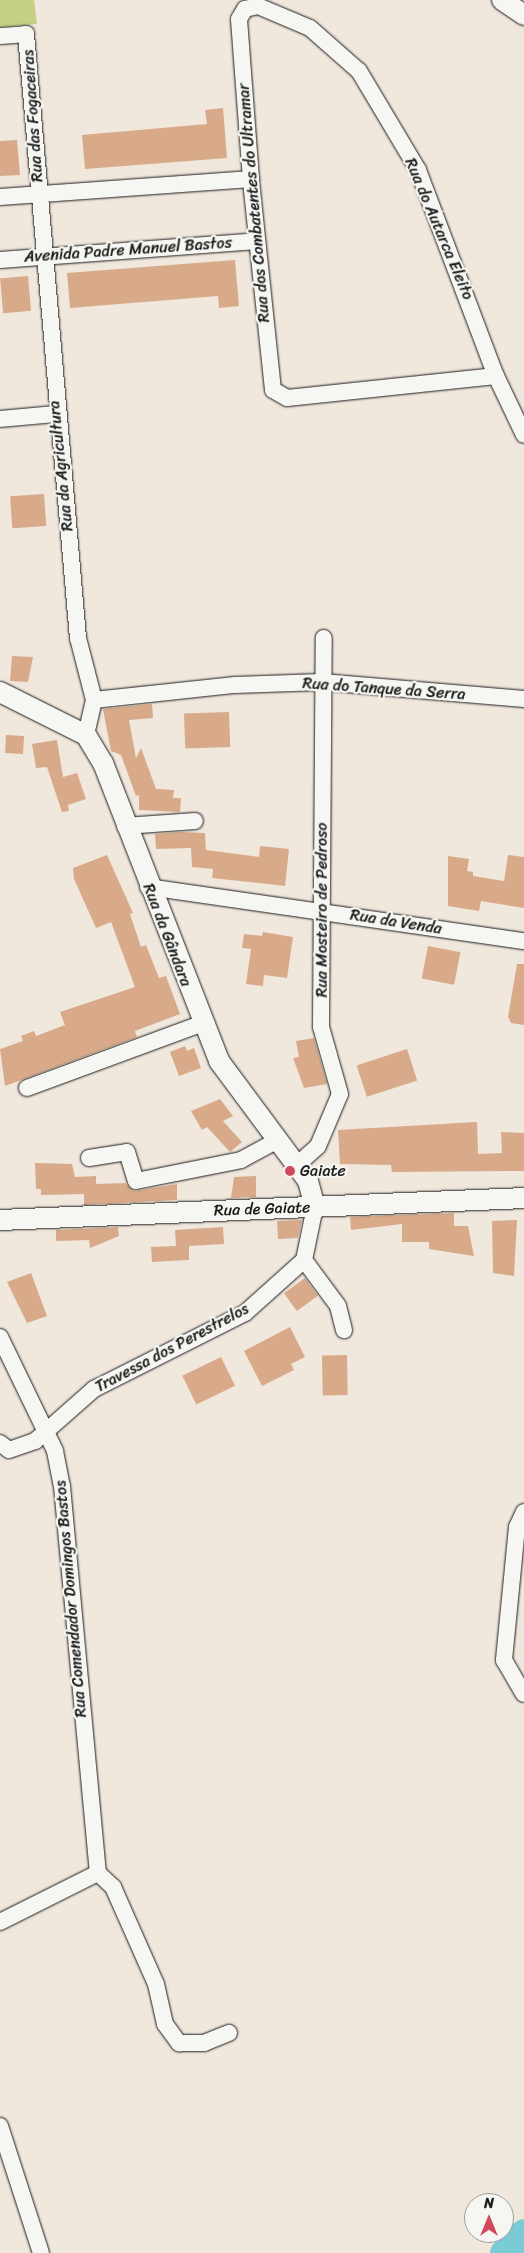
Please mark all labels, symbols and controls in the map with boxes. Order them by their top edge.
street label: Rua das Fogaceiras [19,49,47,183]
street label: Rua dos Combatentes do Ultramar [234,83,274,323]
street label: Rua do Autarca Eleito [400,155,478,303]
street label: Avenida Padre Manuel Bastos [24,233,232,267]
street label: Rua da Agricultura [45,399,77,533]
street label: Rua do Tanque da Serra [302,674,466,704]
street label: Rua Mosteiro de Pedroso [312,823,332,997]
street label: Rua da Gândara [139,881,195,989]
street label: Rua da Venda [349,905,443,939]
place label: Gaiate [300,1161,346,1181]
marker: Gaiate [284,1165,296,1177]
street label: Rua de Gaiate [213,1198,311,1220]
street label: Travessa dos Perestrelos [92,1299,252,1397]
street label: Rua Comendador Domingos Bastos [51,1479,91,1719]
text: N [484,2191,494,2216]
north arrow [464,2193,514,2243]

